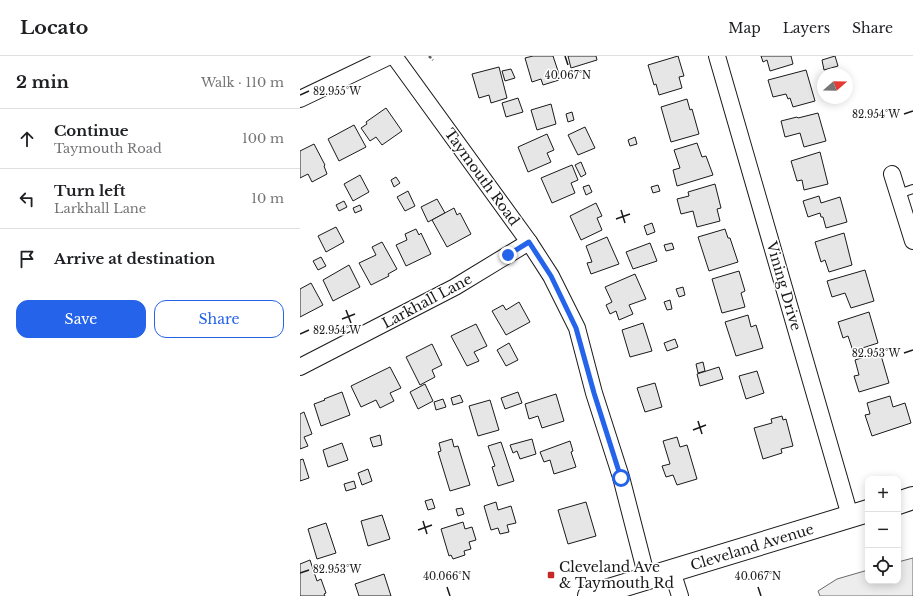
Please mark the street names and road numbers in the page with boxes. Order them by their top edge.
street label: Taymouth Road [441,125,524,230]
street label: Vining Drive [762,238,805,333]
street label: Larkhall Lane [379,270,475,332]
street label: Cleveland Avenue [688,520,816,574]

